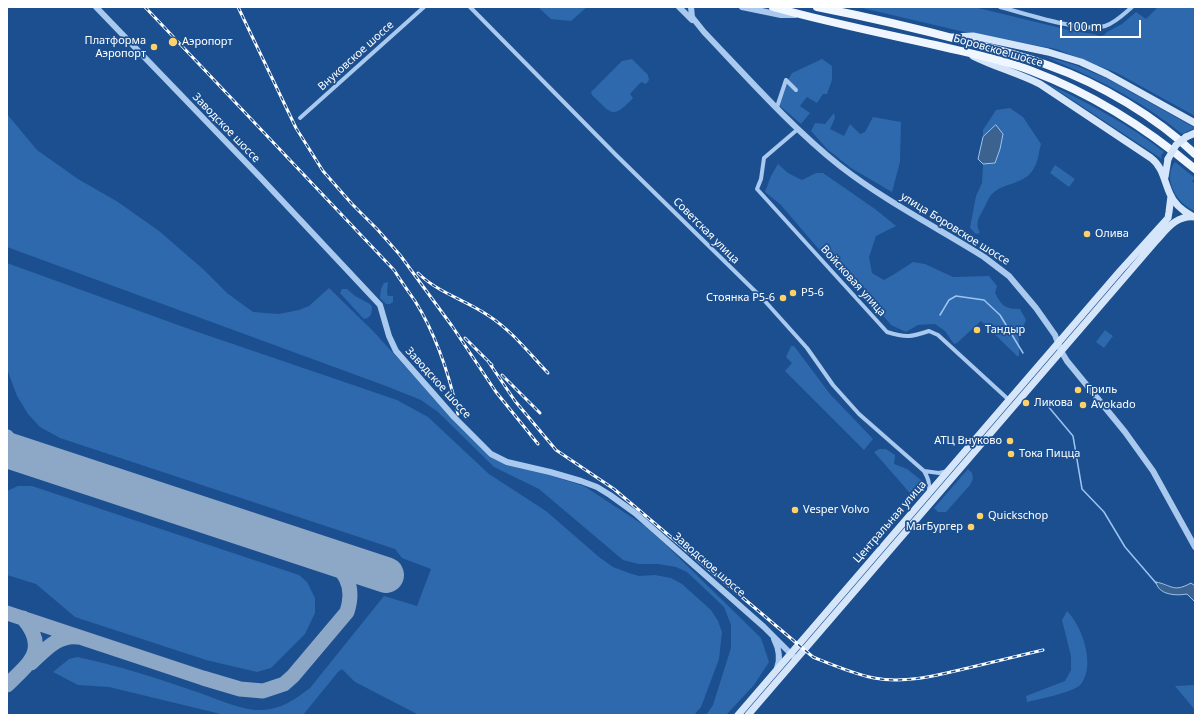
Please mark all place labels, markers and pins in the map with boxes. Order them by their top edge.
place label: Платформа Аэропорт [85,34,146,60]
place label: Аэропорт [182,35,233,49]
marker: Аэропорт [167,36,179,48]
marker: Платформа Аэропорт [149,42,159,52]
place label: Олива [1095,227,1129,241]
marker: Олива [1082,229,1092,239]
place label: Р5-6 [801,286,824,300]
marker: Р5-6 [788,288,798,298]
place label: Стоянка Р5-6 [706,291,775,305]
marker: Стоянка Р5-6 [778,293,788,303]
place label: Тандыр [985,323,1025,337]
marker: Тандыр [972,325,982,335]
place label: Гриль [1086,383,1117,397]
marker: Гриль [1073,385,1083,395]
place label: Ликова [1034,396,1073,410]
marker: Ликова [1021,398,1031,408]
place label: Avokado [1091,398,1136,412]
marker: Avokado [1078,400,1088,410]
place label: АТЦ Внуково [934,434,1002,448]
marker: АТЦ Внуково [1005,436,1015,446]
place label: Тока Пицца [1019,447,1080,461]
marker: Тока Пицца [1006,449,1016,459]
place label: Vesper Volvo [803,503,869,517]
marker: Vesper Volvo [790,505,800,515]
place label: Quickschop [988,509,1048,523]
marker: Quickschop [975,511,985,521]
place label: МагБургер [906,520,963,534]
marker: МагБургер [966,522,976,532]

